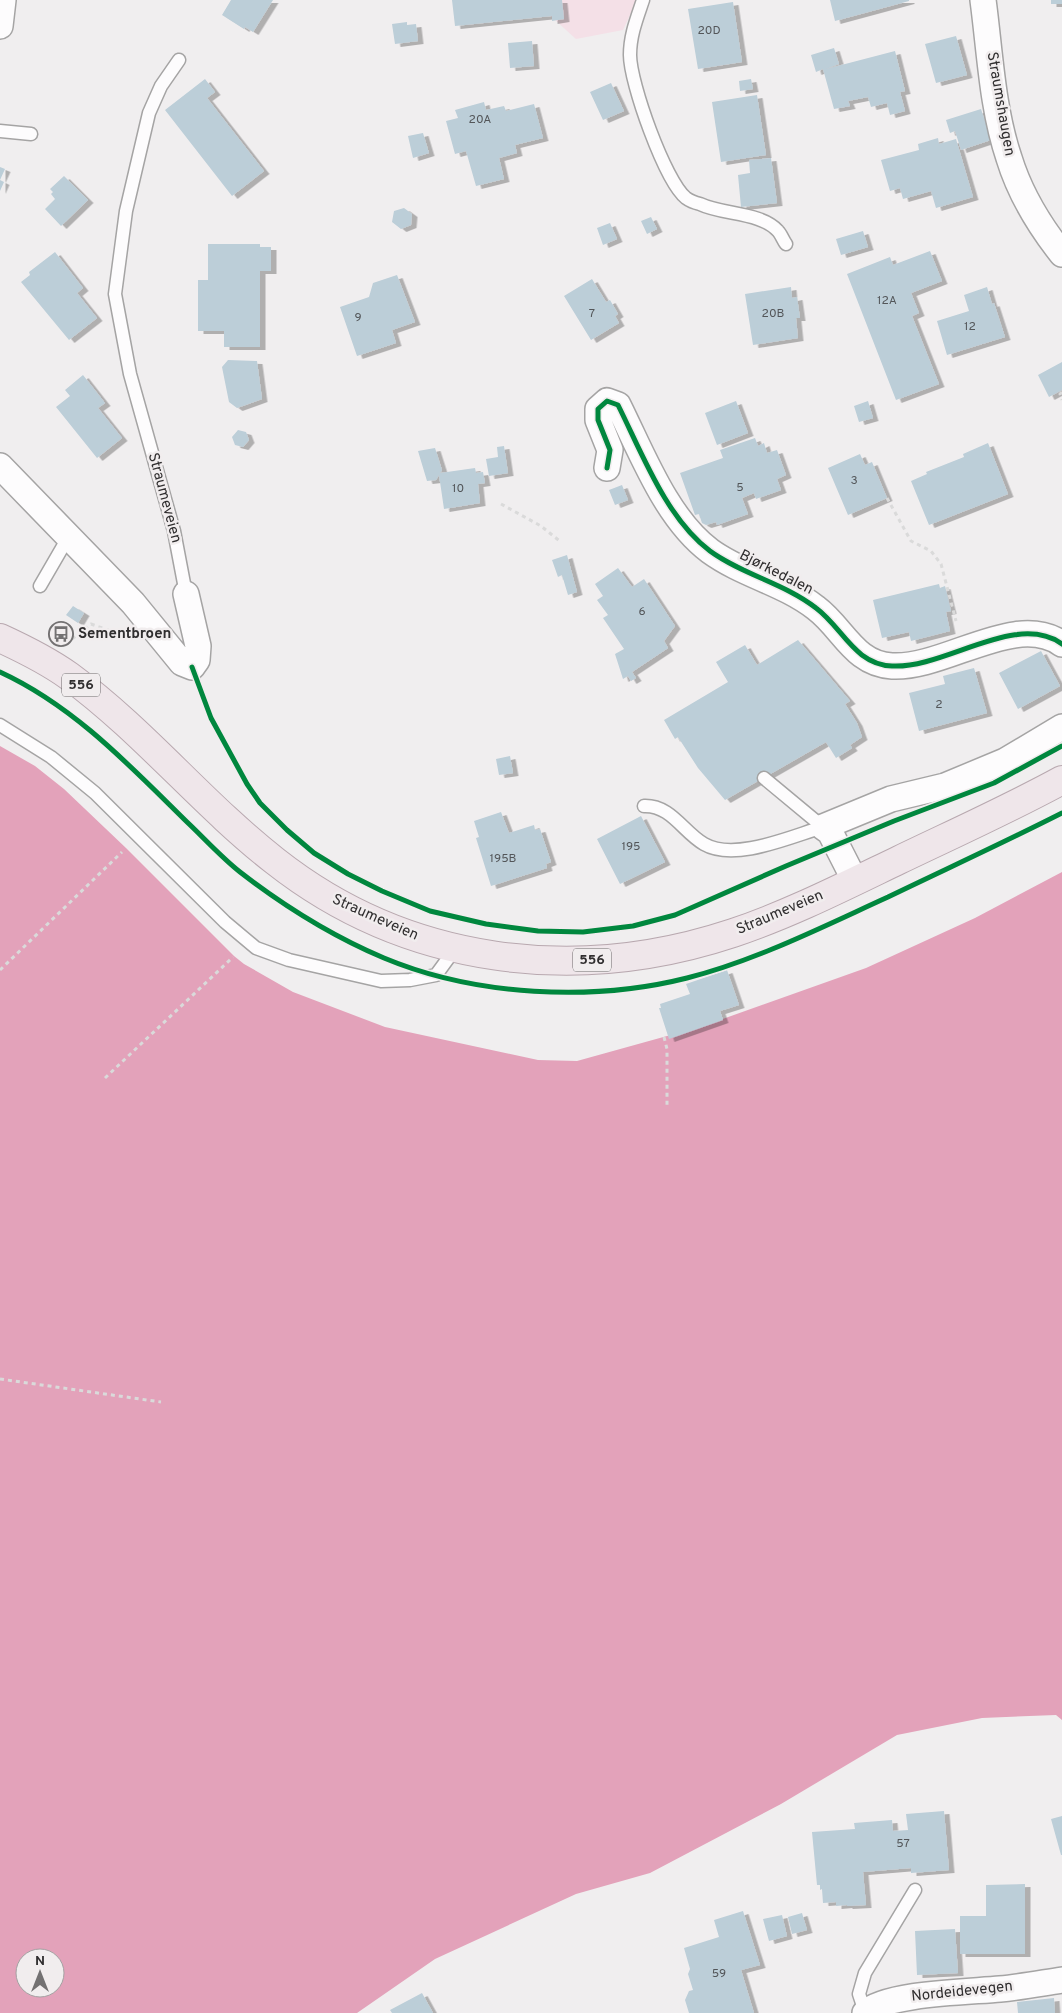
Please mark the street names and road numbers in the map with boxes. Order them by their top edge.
street label: Straumshaugen [981,50,1019,158]
street label: Straumeveien [143,451,185,545]
street label: Bjørkedalen [736,546,816,600]
road number: 556 [62,674,100,696]
street label: Straumeveien [734,886,826,940]
street label: Straumeveien [329,890,421,946]
road number: 556 [573,948,611,972]
street label: Nordeidevegen [910,1977,1014,2007]

